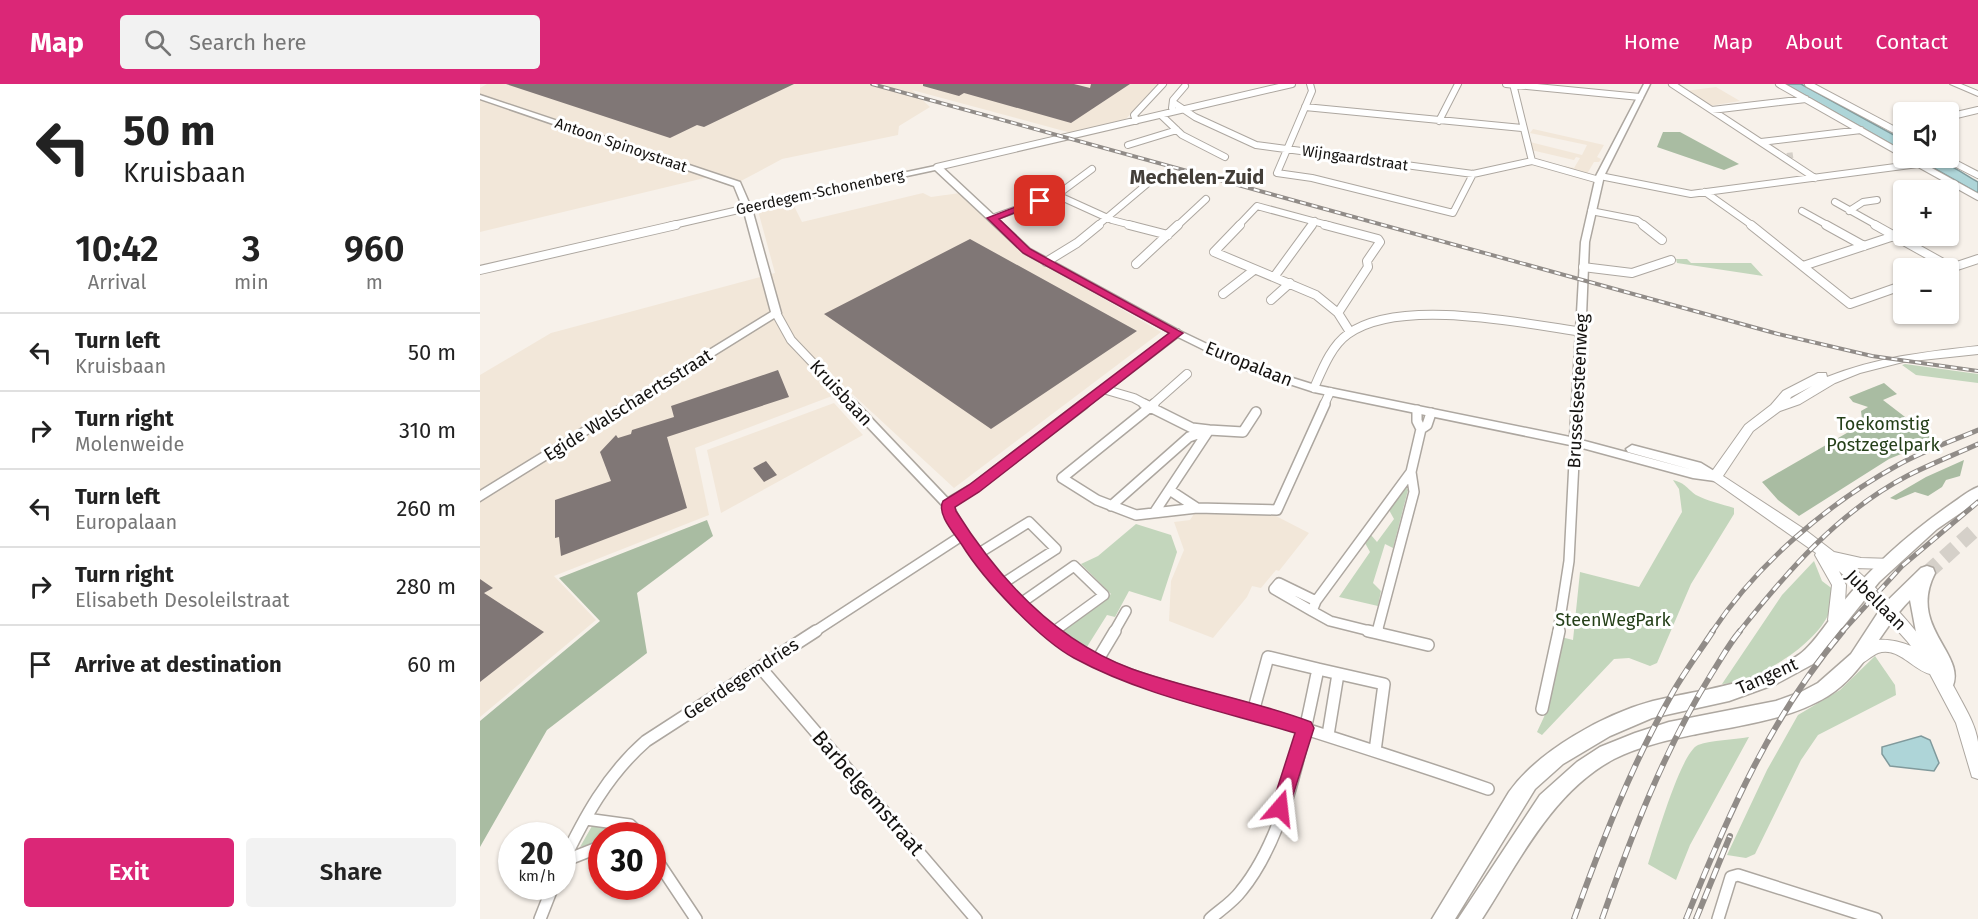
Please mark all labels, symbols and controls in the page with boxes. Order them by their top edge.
search box [120,15,540,69]
text: Map [30,26,84,59]
icon: search [141,26,174,59]
text: Search here [189,29,307,56]
text: Home [1624,29,1680,55]
text: Map [1713,29,1753,55]
text: About [1786,29,1843,55]
text: Contact [1876,29,1948,55]
map controls [1893,102,1959,324]
button: sound [1893,102,1959,168]
text: 50 m [123,106,216,156]
icon: left [24,108,102,186]
street label: Antoon Spinoystraat [553,114,690,176]
street label: Wijngaardstraat [1301,142,1410,174]
text: Kruisbaan [123,157,246,189]
street label: Geerdegem-Schonenberg [734,165,906,219]
district label: Mechelen-Zuid [1130,165,1264,189]
pin [1014,175,1065,226]
button: + [1893,180,1959,246]
icon: arrive [1023,184,1056,217]
text: 10:42 [75,227,159,271]
text: 3 [242,227,261,271]
text: 960 [344,227,405,271]
button: − [1893,258,1959,324]
text: Arrival [88,270,146,294]
text: min [234,270,269,294]
text: m [366,270,383,294]
street label: Brusselsesteenweg [1563,312,1593,469]
text: Turn left [75,327,160,354]
icon: left [24,336,57,369]
street label: Europalaan [1202,337,1296,391]
text: 50 m [408,339,456,366]
street label: Egide Walschaertsstraat [540,344,717,466]
text: Kruisbaan [75,354,166,378]
street label: Kruisbaan [805,355,877,431]
text: Turn right [75,405,174,432]
park label: Toekomstig Postzegelpark [1826,413,1941,456]
icon: right [24,414,57,447]
text: 310 m [399,417,456,444]
text: Molenweide [75,432,184,456]
text: Turn left [75,483,160,510]
icon: left [24,492,57,525]
text: 260 m [396,495,456,522]
text: Europalaan [75,510,177,534]
text: Turn right [75,561,174,588]
street label: Jubellaan [1841,565,1911,635]
icon: right [24,570,57,603]
text: 280 m [396,573,456,600]
text: Elisabeth Desoleilstraat [75,588,290,612]
park label: SteenWegPark [1555,609,1672,631]
street label: Geerdegemdries [679,633,803,725]
icon: arrive [24,648,57,681]
text: Arrive at destination [75,651,282,678]
text: 60 m [407,651,456,678]
street label: Tangent [1733,653,1801,699]
street label: Barbelgemstraat [807,725,930,861]
position arrow [1248,776,1312,840]
speed limit sign: 30 [588,822,666,900]
text: 20 [520,836,554,872]
button: Exit [24,838,234,907]
button: Share [246,838,456,907]
text: km/h [518,867,556,885]

